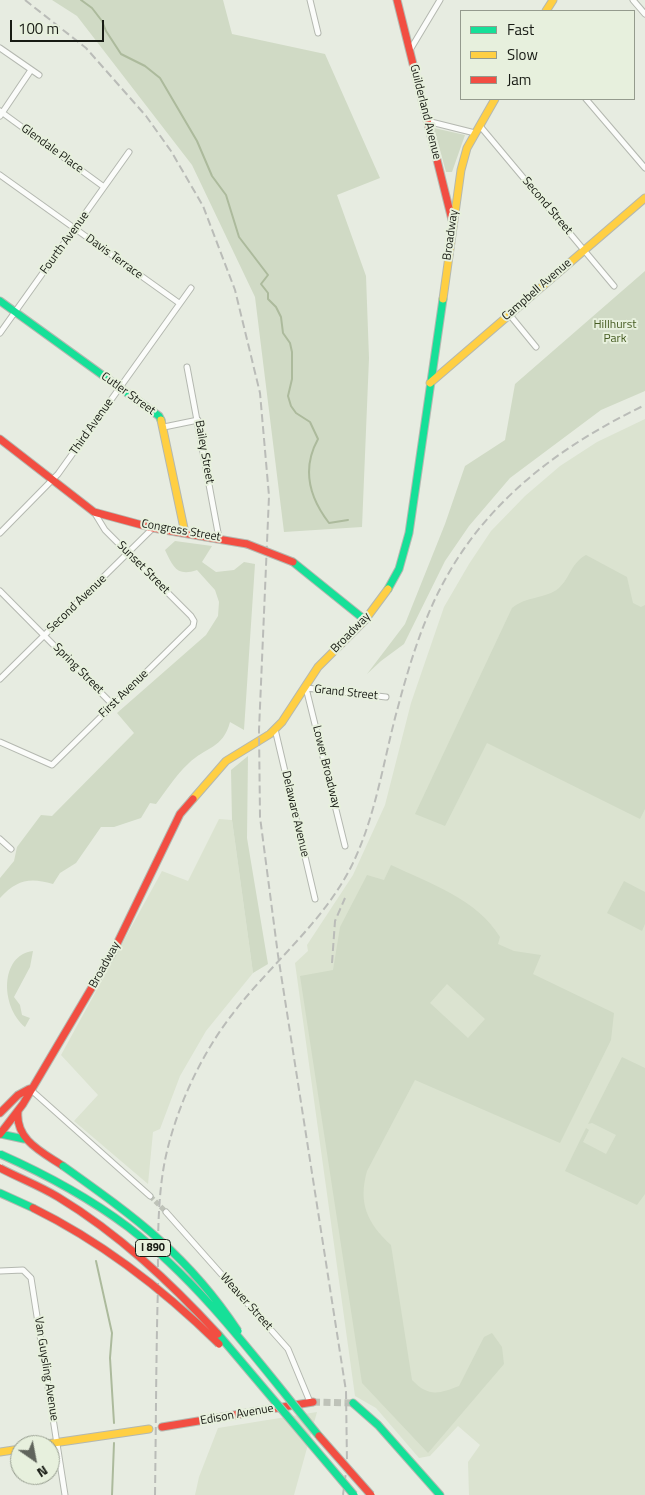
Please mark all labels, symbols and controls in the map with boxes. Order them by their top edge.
scale bar [12,10,106,42]
legend [460,10,635,100]
text: 100 m [18,17,59,40]
text: Fast [507,18,534,41]
text: Slow [507,43,538,66]
street label: Guilderland Avenue [406,63,444,161]
text: Jam [507,68,531,91]
street label: Glendale Place [18,122,86,176]
street label: Second Street [519,174,575,238]
street label: Fourth Avenue [37,209,93,277]
street label: Broadway [440,209,462,261]
street label: Davis Terrace [83,231,145,283]
street label: Campbell Avenue [499,256,575,324]
park label: Hillhurst Park [593,318,637,346]
street label: Cutler Street [98,370,158,418]
street label: Third Avenue [67,396,117,458]
street label: Bailey Street [191,419,217,485]
street label: Congress Street [140,517,222,545]
street label: Sunset Street [114,539,172,597]
street label: Second Avenue [44,572,110,636]
street label: Broadway [328,610,374,656]
street label: Spring Street [50,641,106,697]
street label: First Avenue [96,667,152,721]
street label: Grand Street [313,682,379,704]
street label: Lower Broadway [309,724,343,810]
street label: Delaware Avenue [278,770,312,858]
street label: Broadway [86,939,124,991]
road number: I 890 [136,1240,170,1256]
street label: Weaver Street [217,1270,275,1334]
street label: Van Guysling Avenue [31,1316,61,1422]
street label: Edison Avenue [199,1401,275,1429]
north arrow [10,1435,60,1485]
text: N [33,1461,53,1484]

